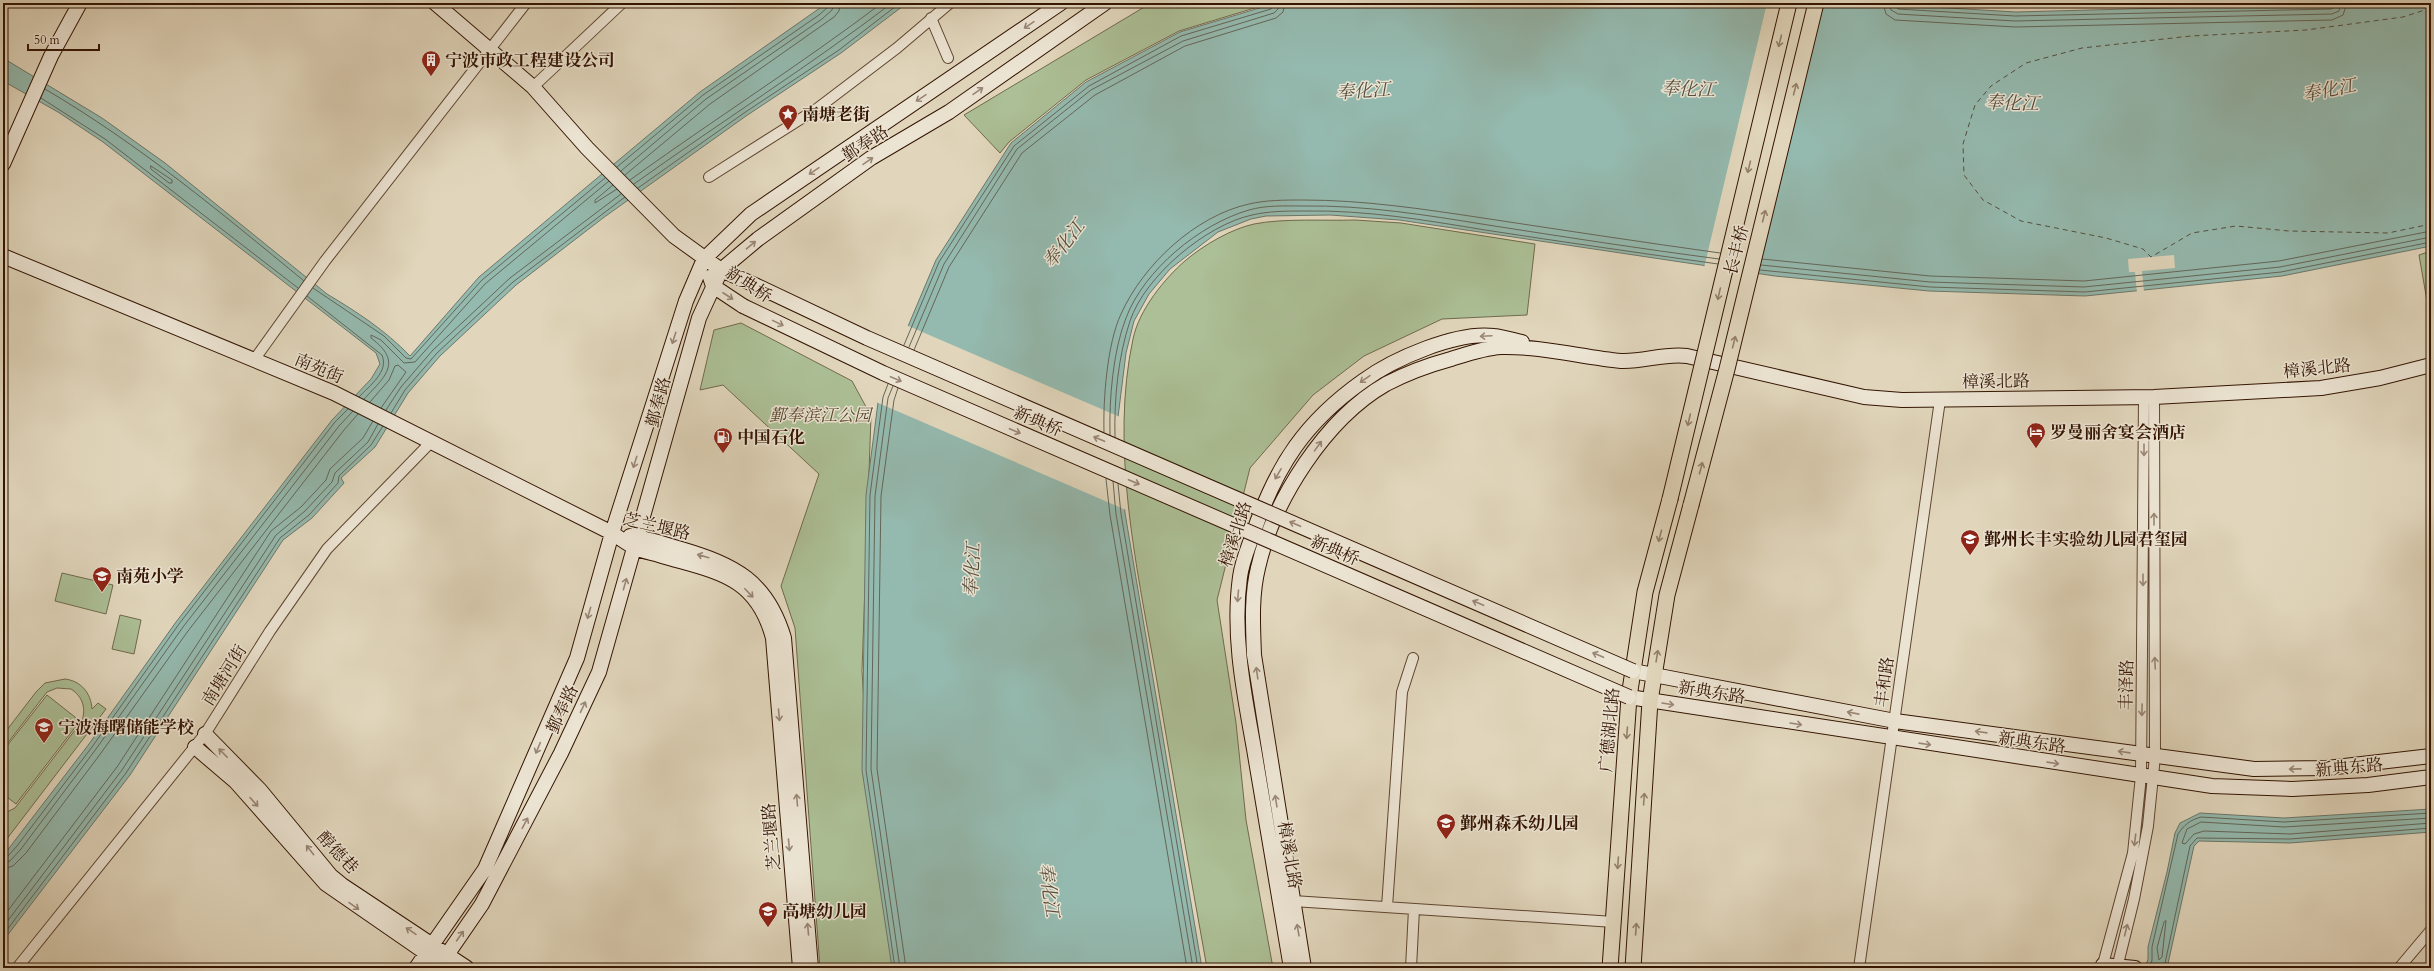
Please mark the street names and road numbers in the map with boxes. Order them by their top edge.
street label: 鄞奉路 [838,120,893,167]
street label: 长丰桥 [1719,223,1754,278]
street label: 新典桥 [721,261,776,308]
street label: 南苑街 [291,348,347,389]
street label: 樟溪北路 [2282,354,2352,383]
street label: 樟溪北路 [1962,369,2030,394]
street label: 鄞奉路 [641,375,676,430]
street label: 新典桥 [1010,401,1066,442]
street label: 樟溪北路 [1214,498,1257,570]
street label: 芝兰堰路 [621,508,693,545]
street label: 新典桥 [1307,530,1363,571]
street label: 南塘河街 [197,640,252,710]
street label: 丰和路 [1870,655,1899,709]
street label: 丰泽路 [2115,659,2138,711]
street label: 新典东路 [1677,676,1747,709]
street label: 鄞奉路 [541,681,584,737]
street label: 广德湖北路 [1594,687,1625,773]
street label: 新典东路 [1997,726,2067,759]
street label: 新典东路 [2314,753,2384,782]
street label: 芝兰堰路 [757,802,786,872]
street label: 樟溪北路 [1272,820,1307,891]
street label: 醇德巷 [312,826,363,879]

